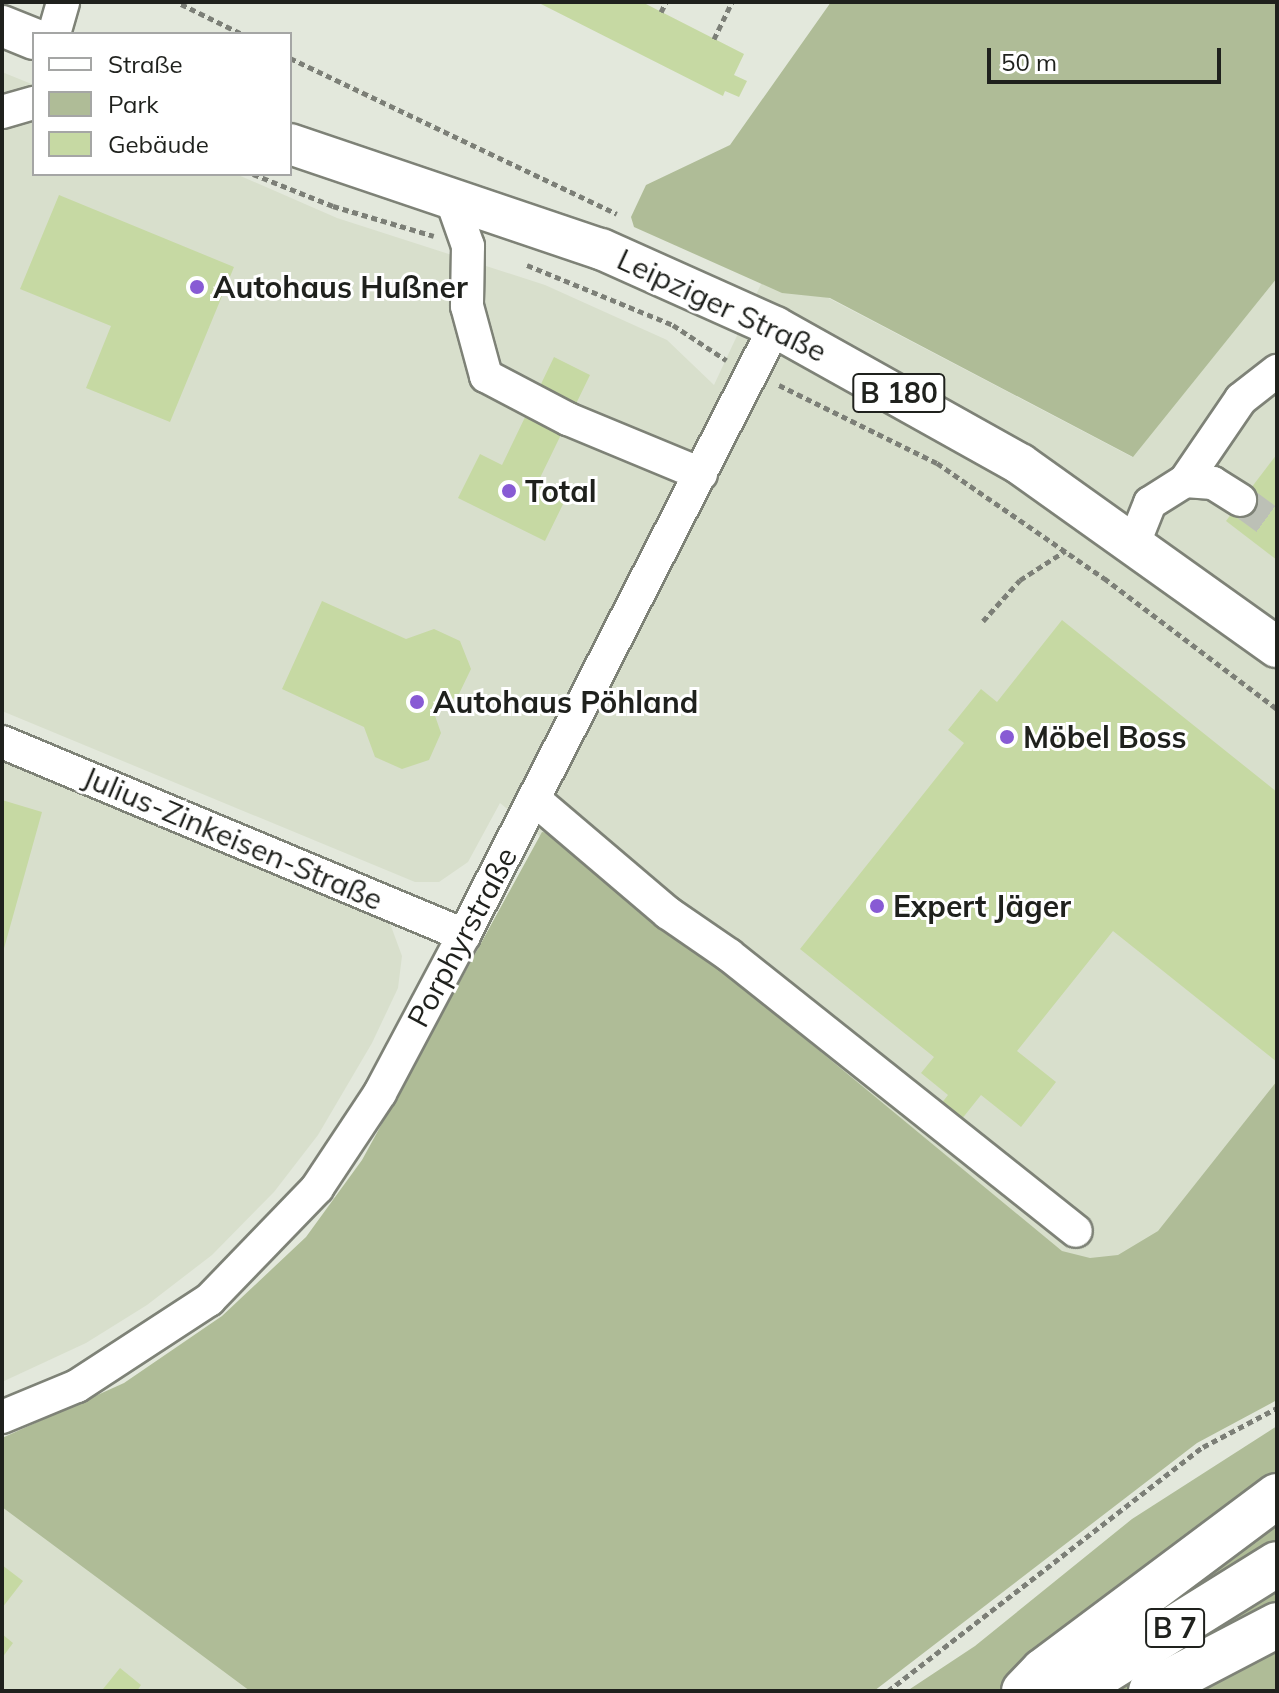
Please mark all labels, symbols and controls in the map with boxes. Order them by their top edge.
legend [32,32,292,176]
scale bar [991,32,1225,82]
text: 50 m [1001,47,1057,77]
text: Straße [108,49,183,79]
text: Park [108,89,159,119]
text: Gebäude [108,129,209,159]
street label: Leipziger Straße [612,241,832,369]
place label: Autohaus Hußner [213,269,468,305]
marker: Autohaus Hußner [188,278,206,296]
road number: B 180 [851,369,947,417]
place label: Total [525,473,597,509]
marker: Total [500,482,518,500]
place label: Autohaus Pöhland [433,684,698,720]
marker: Autohaus Pöhland [408,693,426,711]
place label: Möbel Boss [1023,719,1186,755]
marker: Möbel Boss [998,728,1016,746]
street label: Julius-Zinkeisen-Straße [78,759,388,917]
street label: Porphyrstraße [400,841,524,1033]
place label: Expert Jäger [893,888,1071,924]
marker: Expert Jäger [868,897,886,915]
road number: B 7 [1145,1604,1205,1652]

